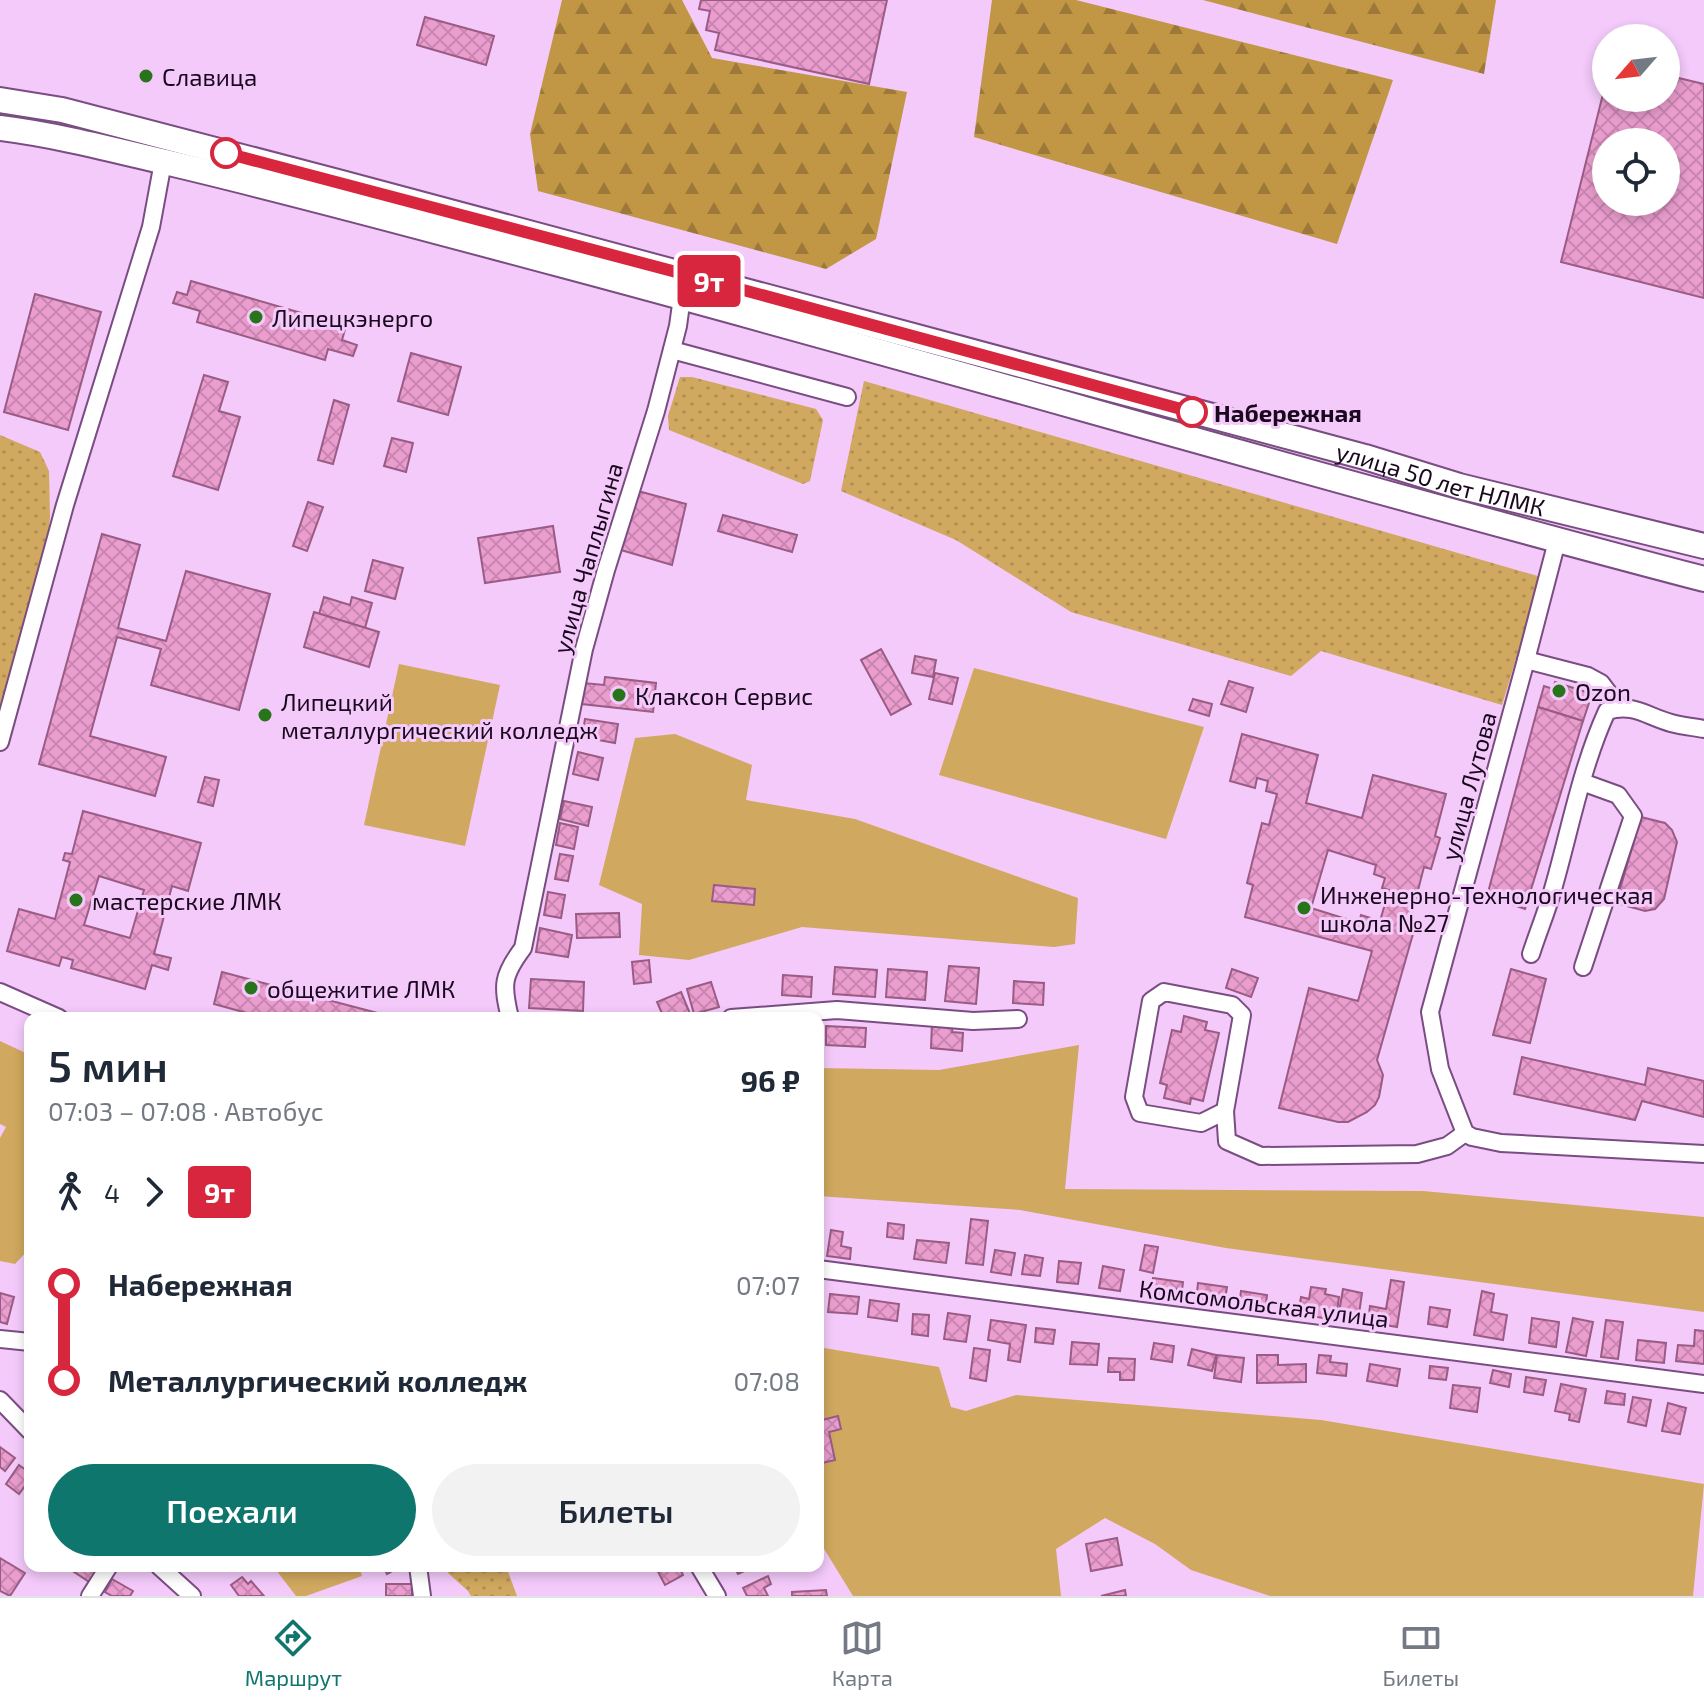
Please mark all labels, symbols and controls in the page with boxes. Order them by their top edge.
north arrow [1592,24,1680,112]
map controls [1592,24,1680,216]
place label: Славица [162,62,257,91]
marker: Славица [137,67,155,85]
button: locate [1592,128,1680,216]
unlabelled marker [211,138,241,168]
line badge: 9т [673,255,745,307]
text: 9т [694,264,724,298]
place label: Липецкэнерго [272,303,433,332]
marker: Липецкэнерго [247,308,265,326]
marker: Набережная [1177,397,1207,427]
place label: Набережная [1214,398,1362,427]
street label: улица 50 лет НЛМК [1333,436,1548,521]
street label: улица Чаплыгина [546,459,629,657]
place label: Ozon [1575,677,1631,706]
place label: Клаксон Сервис [635,681,813,710]
marker: Ozon [1550,682,1568,700]
marker: Клаксон Сервис [610,686,628,704]
place label: Липецкий металлургический колледж [281,687,598,745]
marker: Липецкий металлургический колледж [256,706,274,724]
street label: улица Лутова [1434,709,1503,864]
place label: Инженерно-Технологическая школа №27 [1320,880,1654,937]
place label: мастерские ЛМК [92,886,282,915]
marker: мастерские ЛМК [67,891,85,909]
marker: Инженерно-Технологическая школа №27 [1295,899,1313,917]
place label: общежитие ЛМК [267,974,455,1003]
marker: общежитие ЛМК [242,979,260,997]
text: 5 мин [48,1038,168,1091]
text: 96 ₽ [740,1062,800,1098]
text: 07:03 – 07:08 · Автобус [48,1095,324,1126]
icon: walk [48,1170,92,1214]
icon: forward [132,1170,176,1214]
text: 9т [204,1175,235,1209]
text: 4 [104,1177,120,1208]
text: Набережная [108,1266,293,1302]
text: 07:07 [736,1269,800,1300]
street label: Комсомольская улица [1137,1273,1391,1334]
text: Металлургический колледж [108,1362,527,1398]
text: 07:08 [733,1365,800,1396]
button: Поехали [48,1464,416,1556]
button: Билеты [432,1464,800,1556]
tab: Маршрут [245,1616,342,1690]
tab: Карта [832,1616,893,1690]
tab: Билеты [1383,1616,1459,1690]

